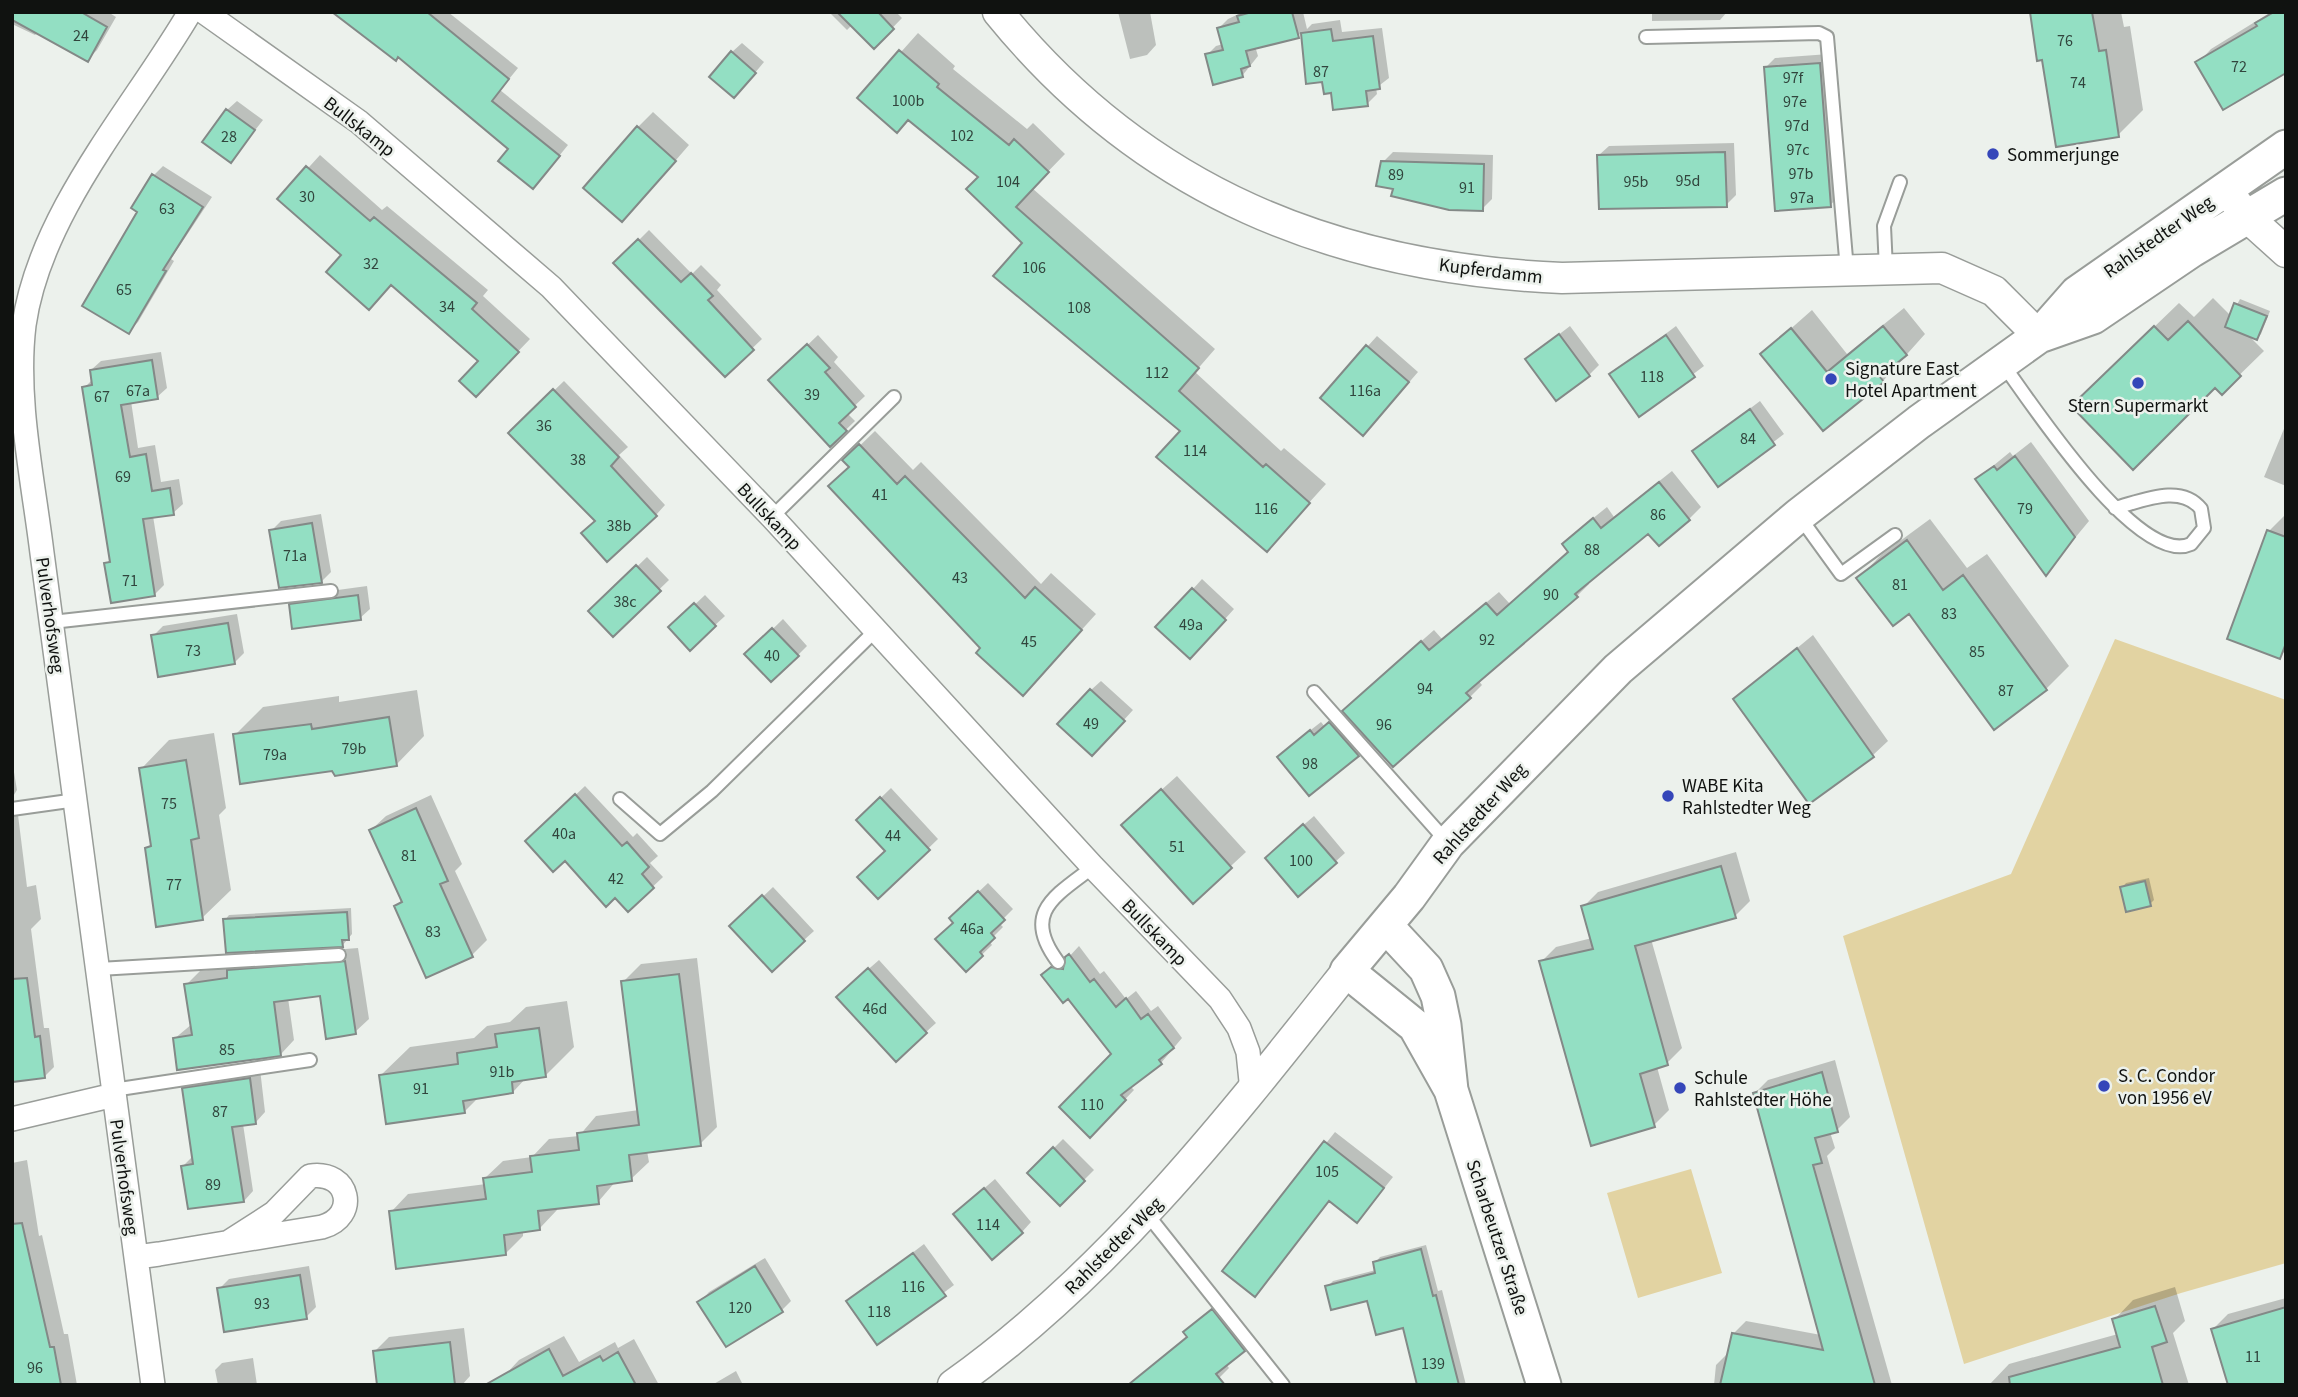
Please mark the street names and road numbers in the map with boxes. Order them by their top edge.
street label: Bullskamp [318,91,401,164]
street label: Rahlstedter Weg [2098,189,2220,285]
street label: Kupferdamm [1437,252,1544,291]
street label: Bullskamp [730,477,808,557]
street label: Pulverhofsweg [28,555,71,676]
street label: Rahlstedter Weg [1427,757,1534,871]
street label: Bullskamp [1115,893,1193,973]
street label: Pulverhofsweg [102,1117,145,1238]
street label: Scharbeutzer Straße [1459,1156,1534,1319]
street label: Rahlstedter Weg [1059,1191,1169,1301]

